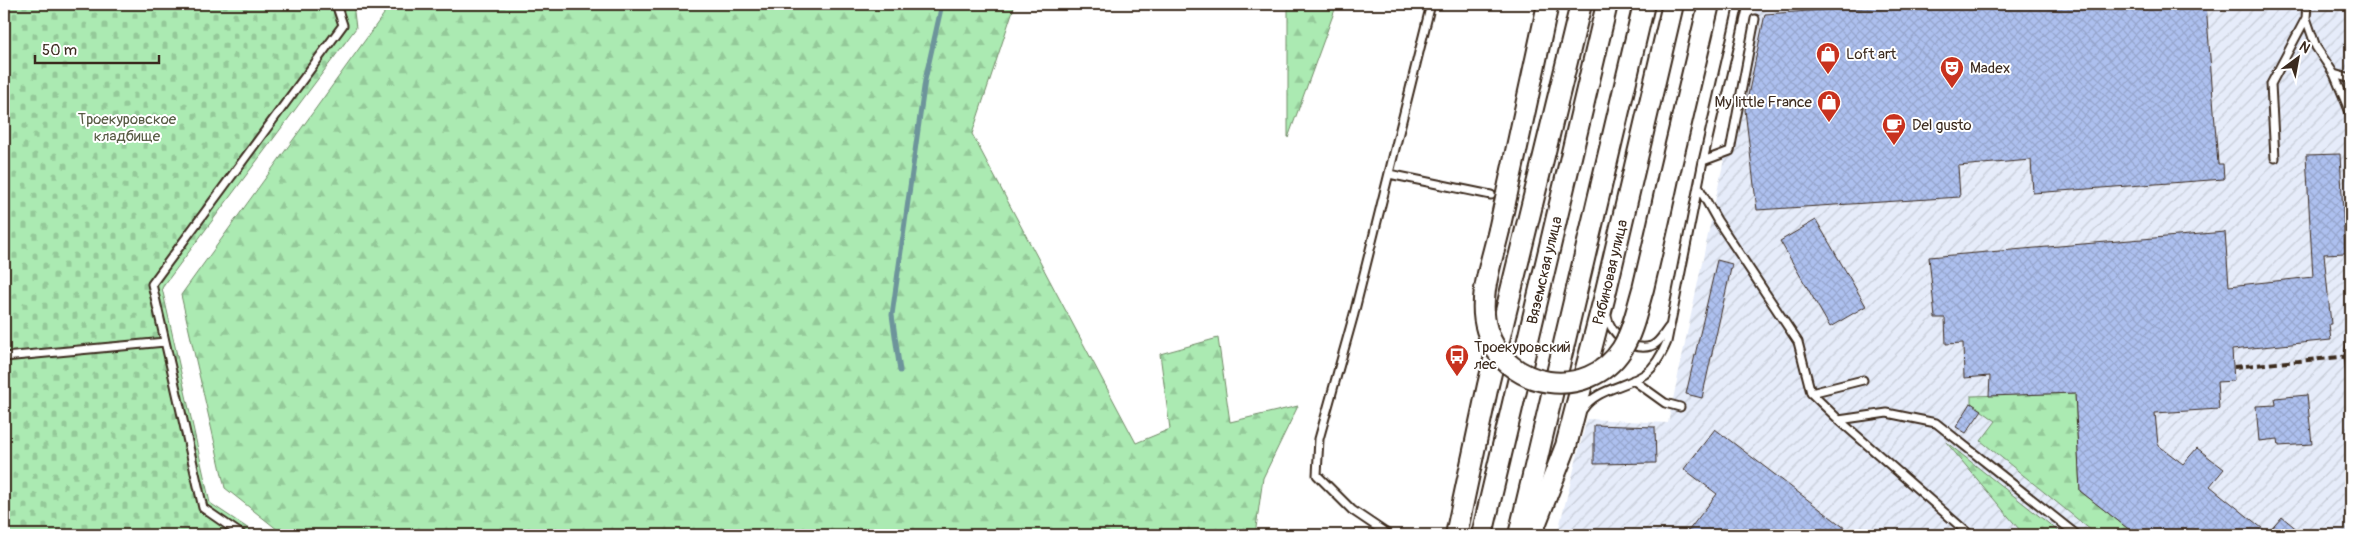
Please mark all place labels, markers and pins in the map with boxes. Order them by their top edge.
shop icon: Loft art [1815,41,1841,75]
place label: Loft art [1846,45,1897,64]
theatre icon: Madex [1939,55,1965,89]
place label: Madex [1970,59,2010,78]
shop icon: My little France [1816,89,1842,123]
place label: My little France [1715,93,1813,112]
cafe icon: Del gusto [1881,112,1907,146]
place label: Del gusto [1912,116,1972,135]
place label: Троекуровский лес [1474,338,1571,374]
bus stop icon: Троекуровский лес [1444,343,1470,377]

